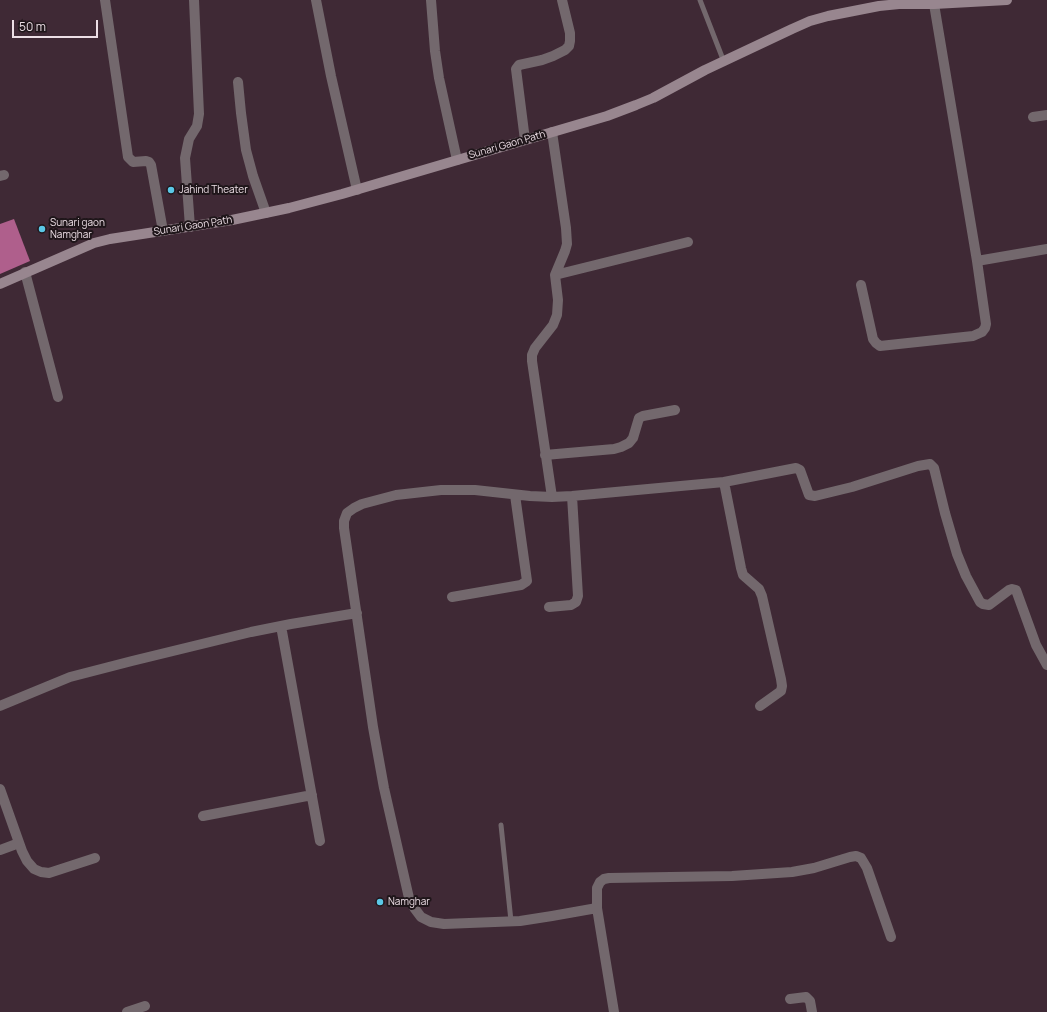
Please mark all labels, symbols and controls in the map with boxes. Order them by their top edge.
scale bar [14,12,100,38]
text: 50 m [19,18,46,35]
street label: Sunari Gaon Path [467,128,547,162]
place label: Jahind Theater [179,184,248,196]
marker: Jahind Theater [166,185,176,195]
street label: Sunari Gaon Path [153,214,233,238]
place label: Sunari gaon Namghar [50,217,105,240]
marker: Sunari gaon Namghar [37,224,47,234]
place label: Namghar [388,896,430,908]
marker: Namghar [375,897,385,907]

